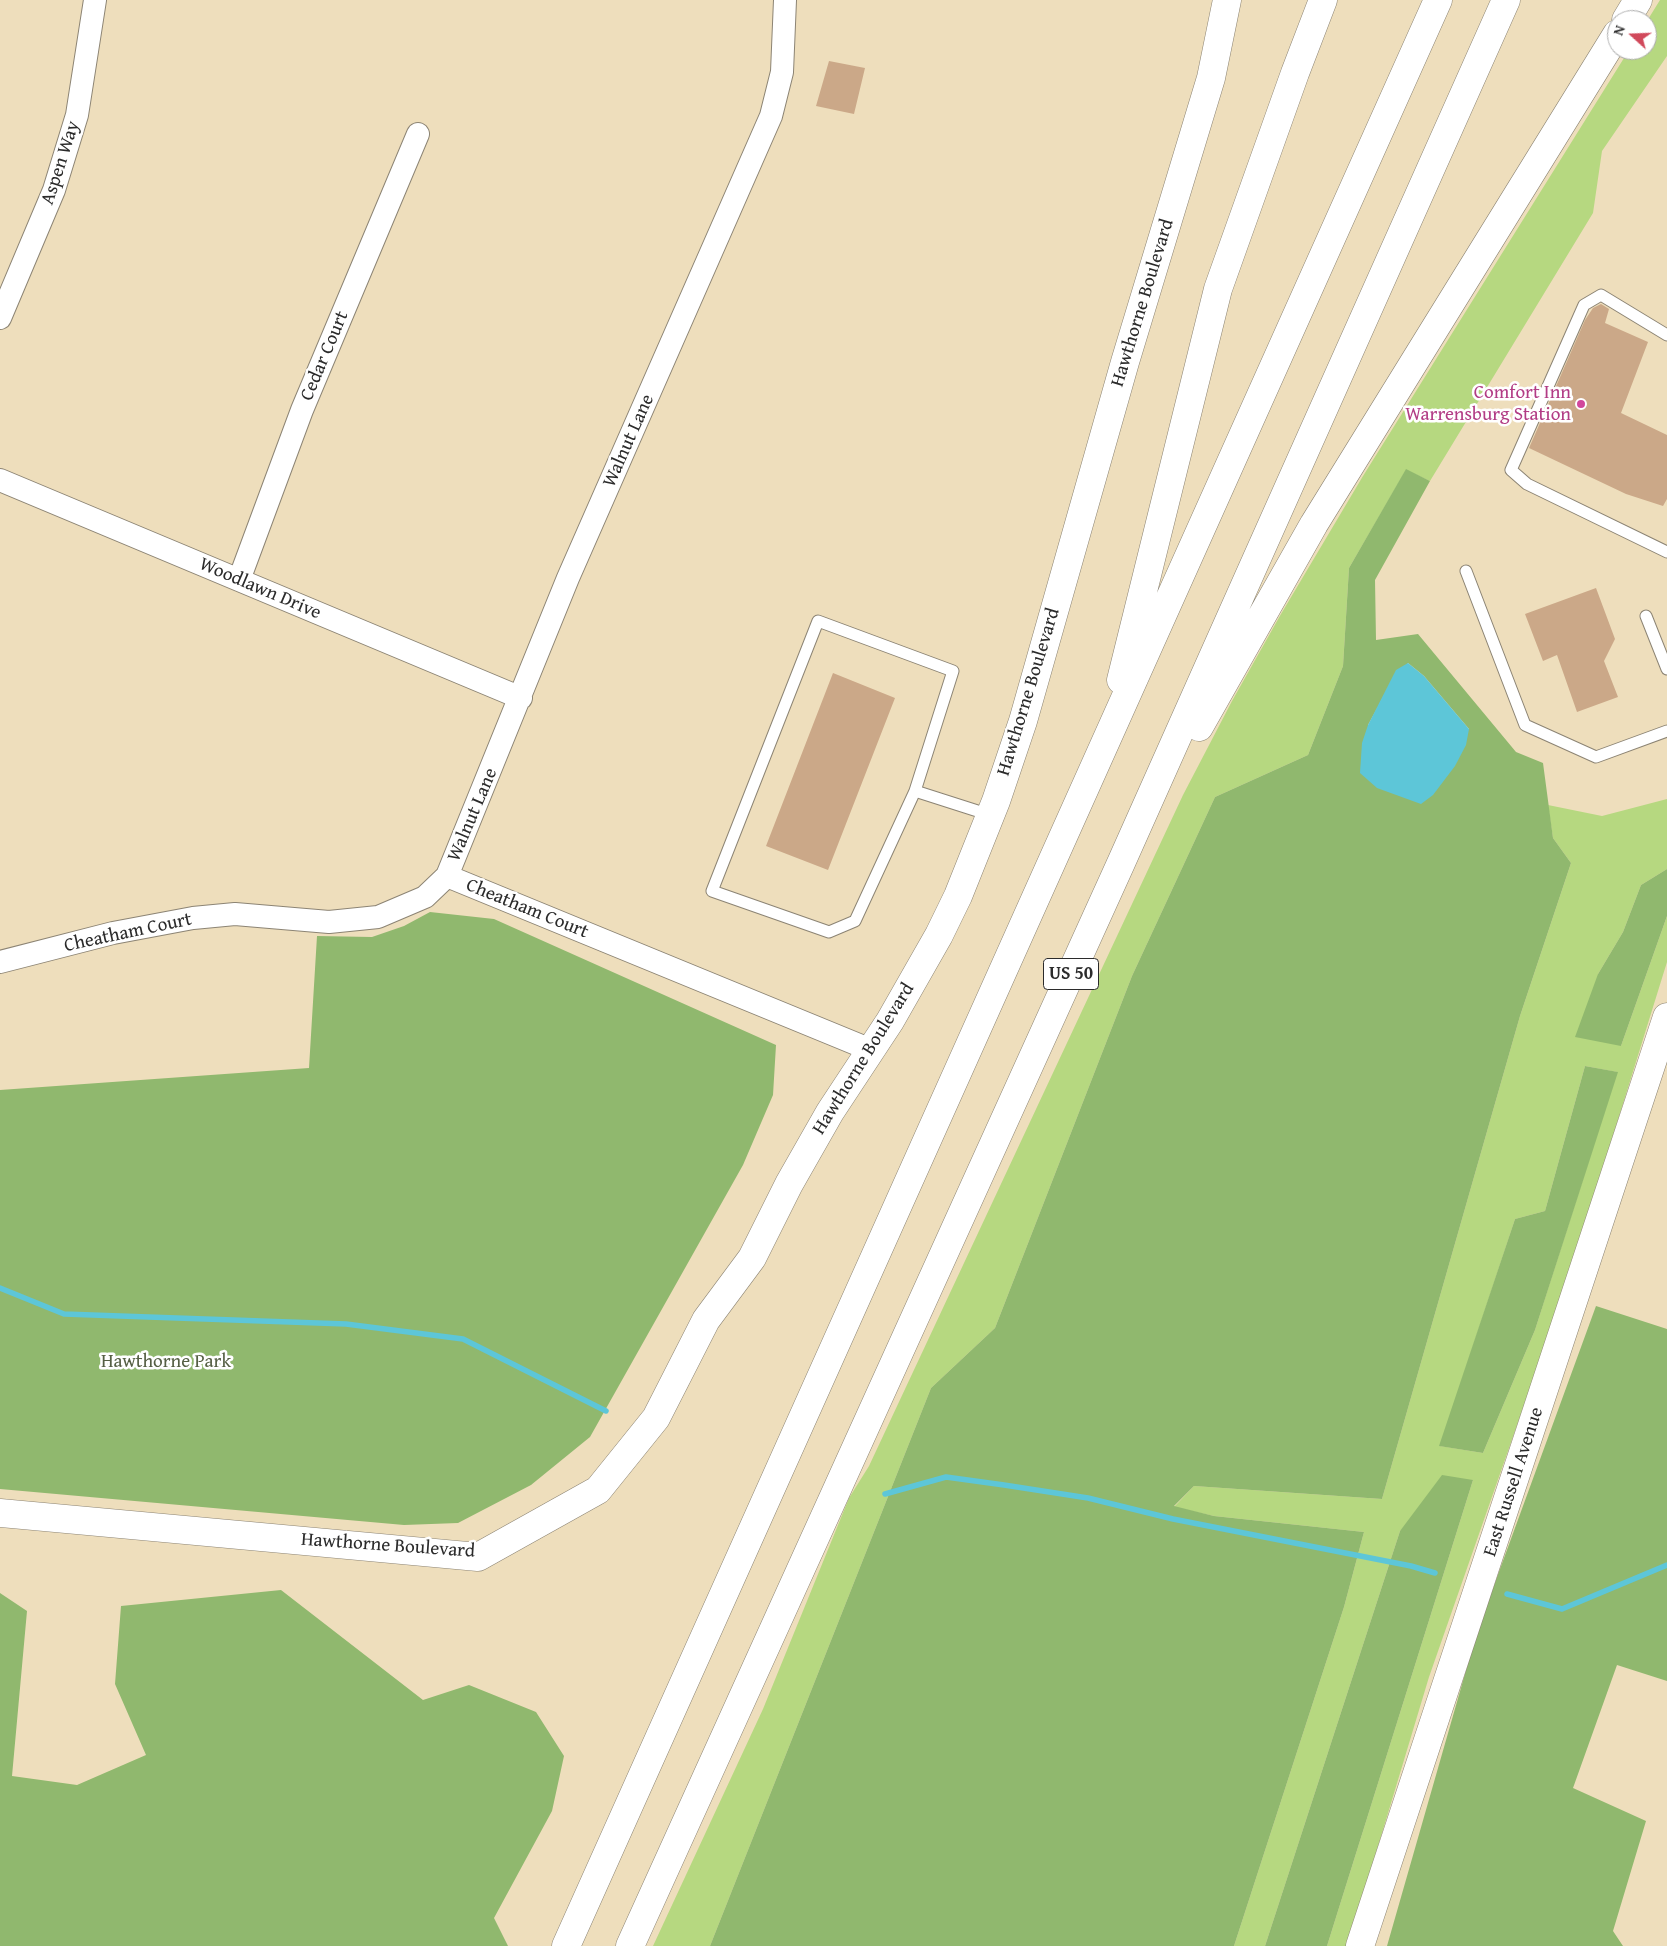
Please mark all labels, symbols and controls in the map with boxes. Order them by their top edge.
north arrow [1607,10,1657,60]
text: N [1608,22,1630,38]
street label: Aspen Way [37,118,85,208]
street label: Hawthorne Boulevard [1107,216,1179,390]
street label: Cedar Court [296,308,354,404]
place label: Comfort Inn Warrensburg Station [1405,382,1571,426]
street label: Walnut Lane [598,391,660,491]
marker: Comfort Inn Warrensburg Station [1575,398,1587,410]
street label: Woodlawn Drive [196,553,324,625]
street label: Hawthorne Boulevard [993,605,1065,779]
street label: Walnut Lane [443,765,503,865]
street label: Cheatham Court [463,874,591,944]
street label: Cheatham Court [62,908,194,958]
road number: US 50 [1044,959,1098,990]
street label: Hawthorne Boulevard [808,979,920,1139]
park label: Hawthorne Park [101,1351,231,1373]
street label: East Russell Avenue [1479,1405,1549,1559]
street label: Hawthorne Boulevard [300,1529,476,1563]

